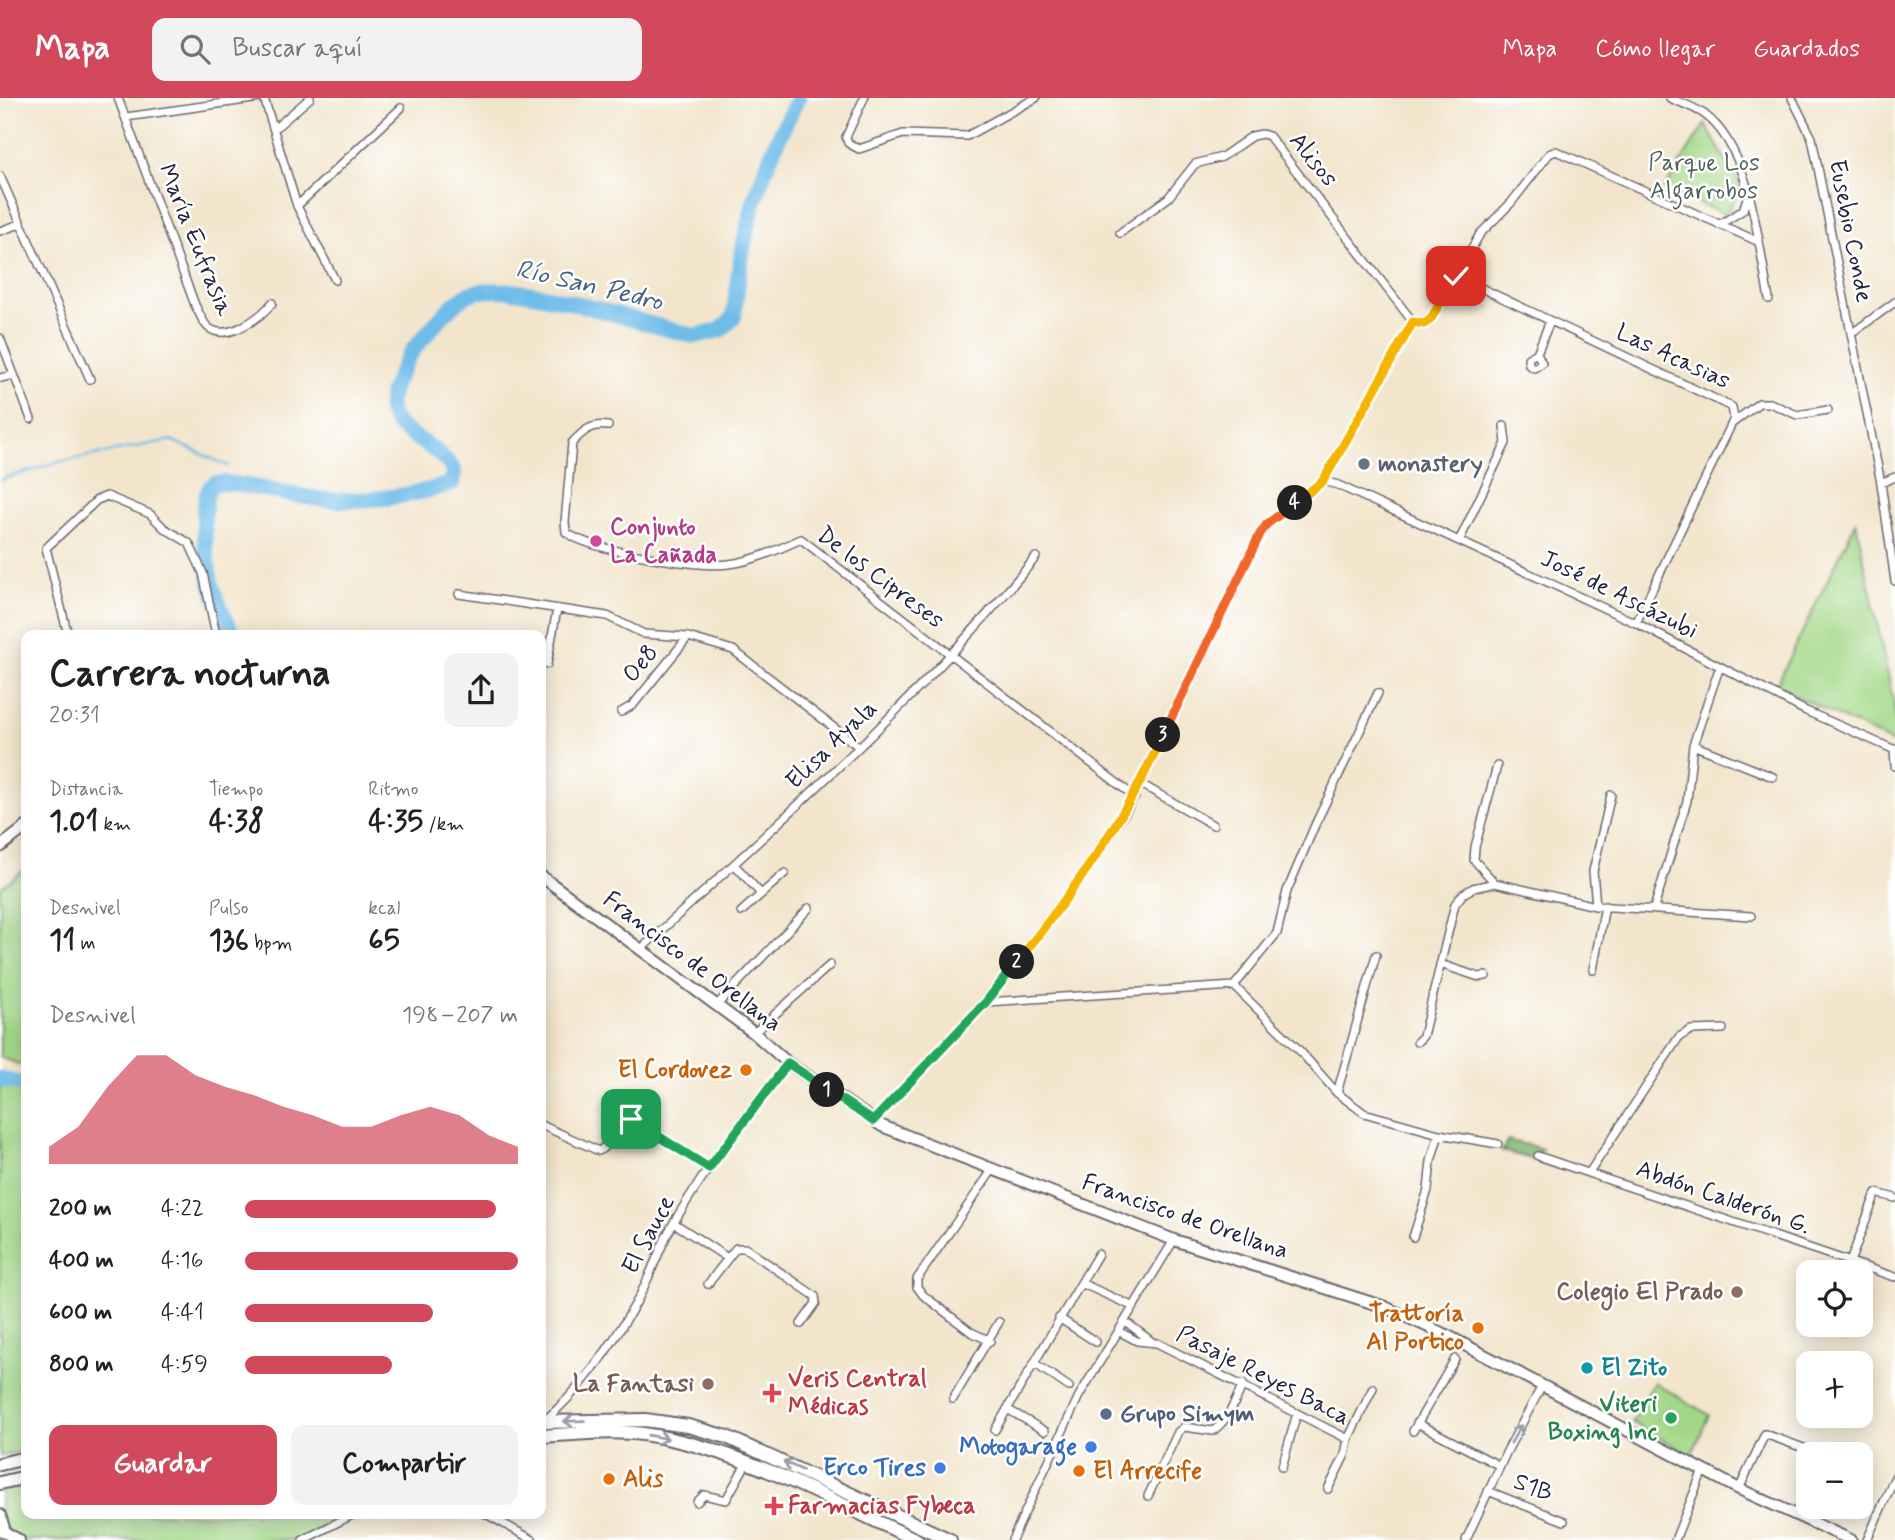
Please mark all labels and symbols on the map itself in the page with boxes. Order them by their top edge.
street label: Alisos [1282,126,1344,194]
park label: Parque Los Algarrobos [1648,148,1760,210]
street label: Eusebio Conde [1821,157,1879,305]
street label: María Eufrasia [150,160,240,321]
pin [1426,246,1486,306]
water label: Río San Pedro [512,253,667,320]
street label: Las Acasias [1611,317,1735,397]
place label: monastery [1378,449,1483,480]
marker: monastery [1356,456,1372,472]
pin: 4 [1278,486,1312,520]
place label: Conjunto La Cañada [610,512,717,571]
street label: De los Cipreses [810,520,950,636]
marker: Conjunto La Cañada [588,533,604,549]
street label: José de Ascázubi [1535,544,1703,646]
street label: Oe8 [616,638,666,690]
street label: Elisa Ayala [780,694,884,796]
pin: 3 [1146,718,1180,752]
street label: Francisco de Orellana [596,885,788,1039]
pin: 2 [1000,944,1034,980]
place label: El Cordovez [618,1055,732,1086]
marker: El Cordovez [738,1062,754,1078]
pin: 1 [810,1072,844,1108]
pin [601,1089,661,1149]
street label: Abdón Calderón G. [1632,1154,1814,1242]
street label: Francisco de Orellana [1078,1167,1292,1267]
street label: El Sauce [615,1190,683,1280]
place label: Colegio El Prado [1556,1277,1723,1311]
marker: Colegio El Prado [1729,1284,1745,1300]
place label: Trattoría Al Portico [1366,1299,1464,1358]
street label: Pasaje Reyes Baca [1171,1319,1355,1433]
marker: Trattoría Al Portico [1470,1320,1486,1336]
place label: El Zito [1601,1353,1667,1384]
marker: El Zito [1579,1360,1595,1376]
place label: Veris Central Médicas [788,1364,927,1423]
place label: La Fantasi [573,1369,695,1400]
marker: La Fantasi [700,1376,716,1392]
marker: Veris Central Médicas [762,1383,782,1403]
place label: Viteri Boxing Inc [1548,1389,1658,1449]
place label: Grupo Simym [1120,1399,1254,1430]
marker: Grupo Simym [1098,1406,1114,1422]
marker: Viteri Boxing Inc [1663,1410,1679,1426]
one-way arrow [562,1415,585,1428]
one-way arrow [1510,1424,1523,1445]
one-way arrow [646,1431,669,1444]
place label: Motogarage [959,1432,1077,1466]
marker: Motogarage [1083,1439,1099,1455]
place label: Erco Tires [823,1453,926,1484]
place label: El Arrecife [1093,1456,1202,1487]
one-way arrow [783,1459,804,1472]
marker: Erco Tires [932,1460,948,1476]
marker: El Arrecife [1071,1463,1087,1479]
place label: Alis [623,1464,664,1495]
street label: S1B [1509,1467,1557,1509]
marker: Alis [601,1471,617,1487]
place label: Farmacias Fybeca [788,1491,975,1522]
marker: Farmacias Fybeca [766,1498,782,1514]

